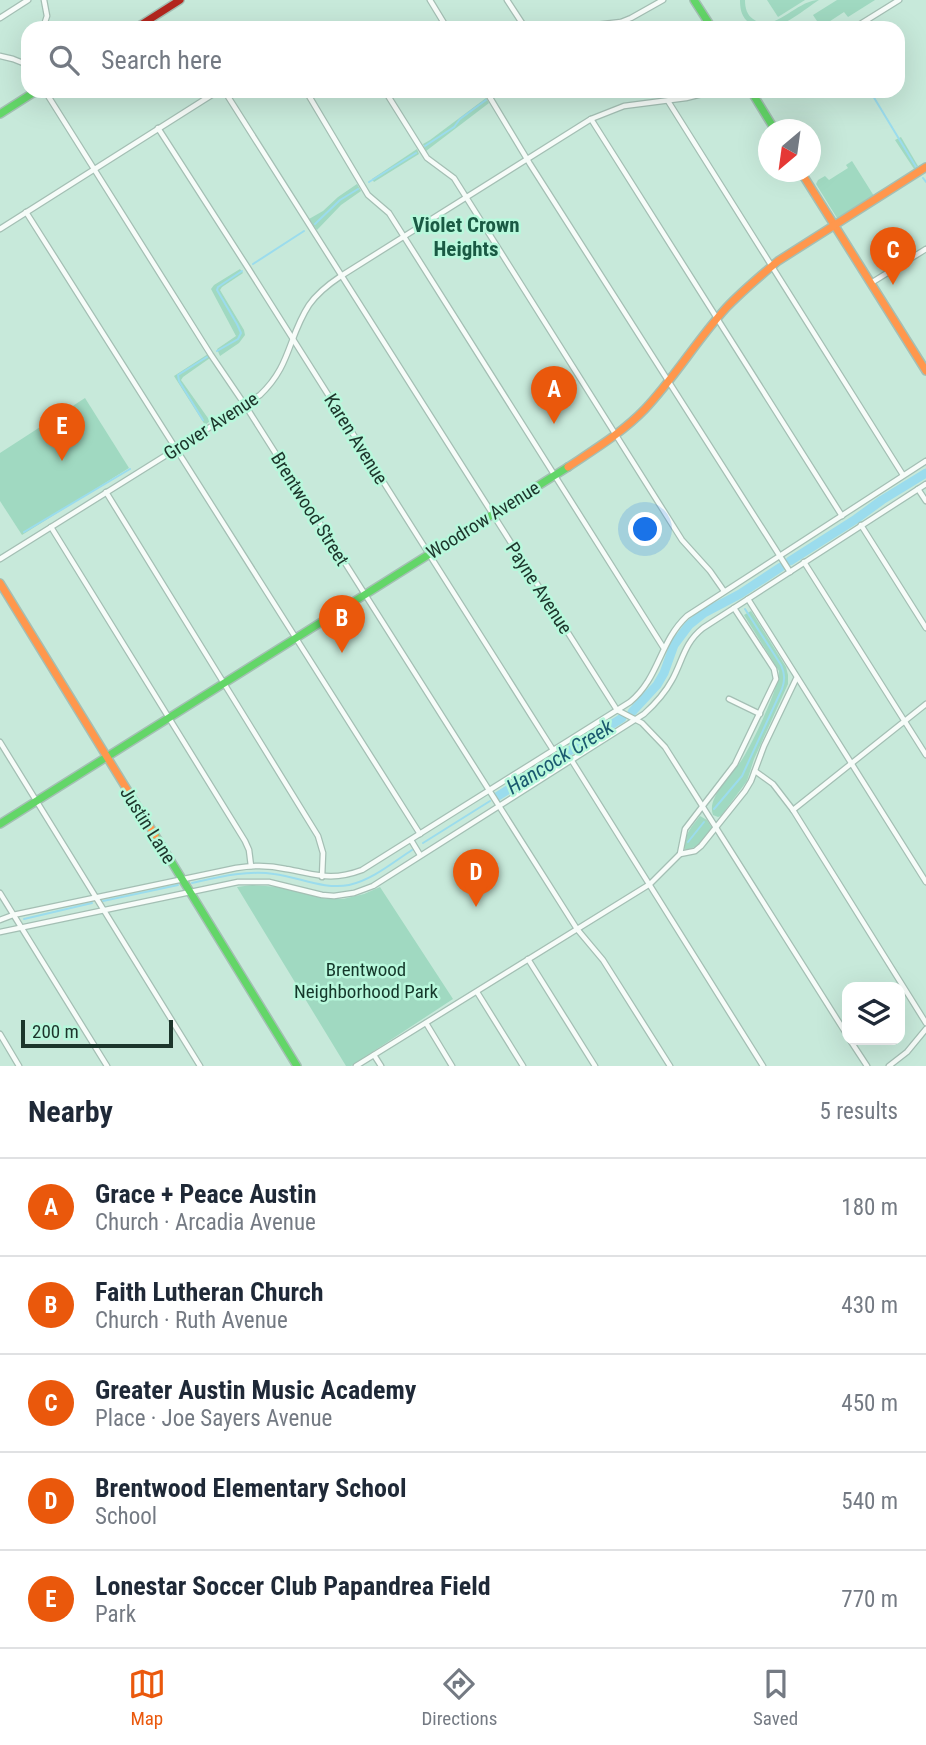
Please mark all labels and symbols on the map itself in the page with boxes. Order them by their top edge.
north arrow [758,119,821,182]
district label: Violet Crown Heights [412,213,520,261]
pin: C [870,227,916,285]
pin: A [531,366,577,424]
street label: Grover Avenue [159,387,263,465]
street label: Karen Avenue [319,390,393,489]
pin: E [39,403,85,461]
street label: Brentwood Street [266,448,354,570]
street label: Woodrow Avenue [422,476,544,564]
your location [628,512,662,546]
street label: Payne Avenue [501,538,577,638]
pin: B [319,595,365,653]
water label: Hancock Creek [502,714,618,799]
street label: Justin Lane [115,782,181,868]
pin: D [453,849,499,907]
park label: Brentwood Neighborhood Park [294,958,439,1003]
scale bar [21,1017,173,1049]

